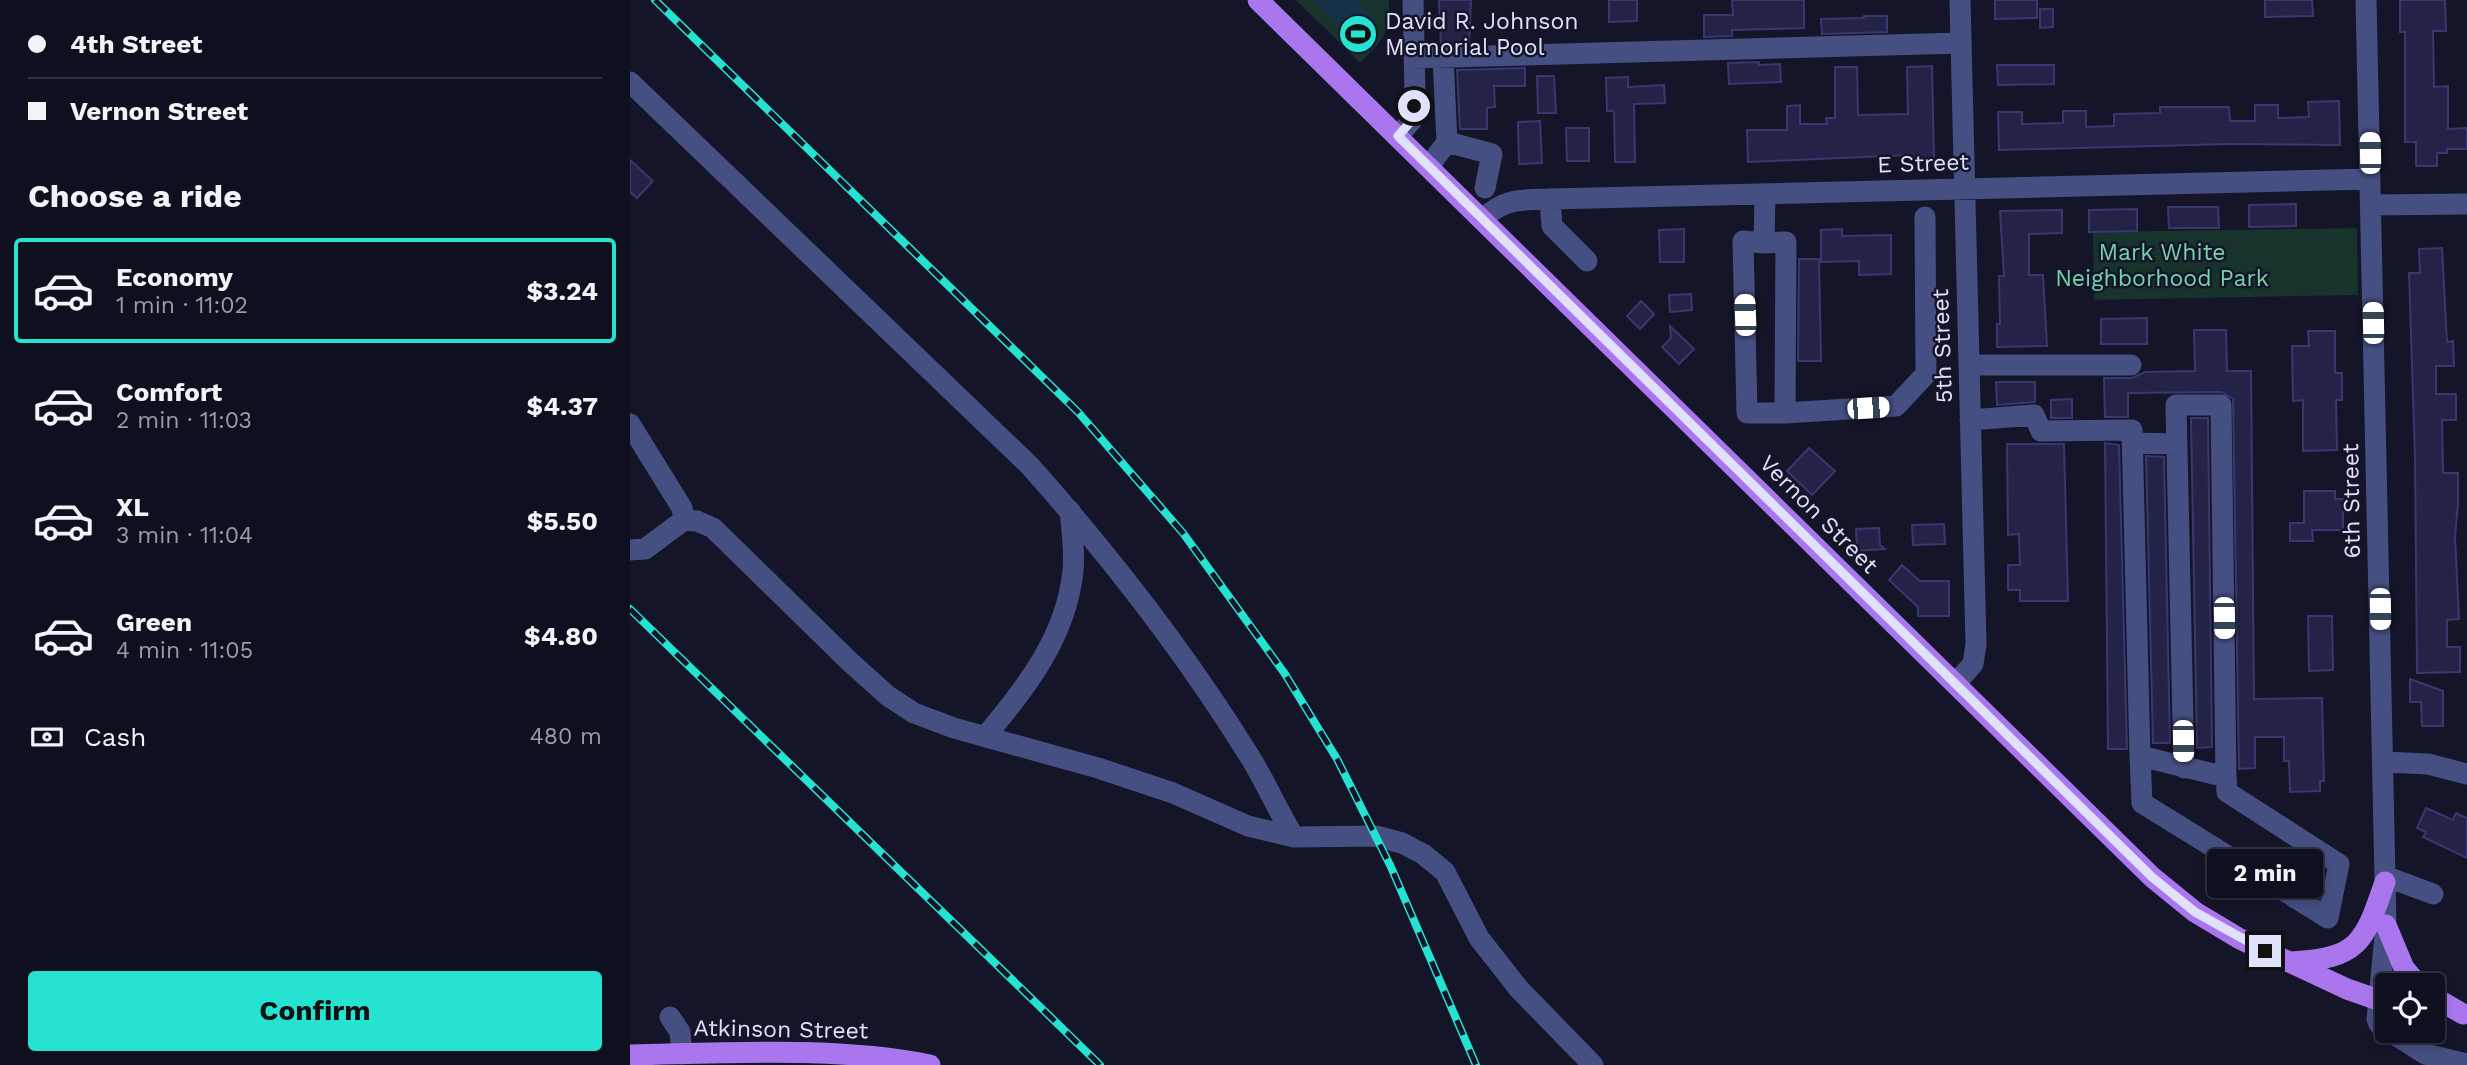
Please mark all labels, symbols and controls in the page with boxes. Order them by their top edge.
place label: David R. Johnson Memorial Pool [1385,8,1579,61]
sports icon: David R. Johnson Memorial Pool [1337,13,1379,55]
text: 4th Street [70,29,203,59]
route start [1398,90,1430,122]
text: Vernon Street [70,96,248,126]
car [2360,132,2381,174]
street label: E Street [1877,148,1970,179]
text: Choose a ride [28,177,242,215]
park label: Mark White Neighborhood Park [2055,239,2269,292]
icon: car [32,259,95,322]
text: Economy [116,262,233,292]
text: $3.24 [526,276,598,306]
street label: 5th Street [1927,288,1958,404]
text: 1 min · 11:02 [116,292,248,319]
car [1734,294,1757,336]
car [2363,302,2384,344]
icon: car [32,374,95,437]
text: Comfort [116,377,222,407]
text: $4.37 [527,391,598,421]
car [1847,396,1890,420]
text: 2 min · 11:03 [116,407,252,434]
street label: 6th Street [2337,443,2366,559]
street label: Vernon Street [1754,450,1884,579]
icon: car [32,489,95,552]
text: XL [116,492,149,522]
text: $5.50 [527,506,598,536]
text: 3 min · 11:04 [116,522,253,549]
car [2370,588,2391,630]
car [2214,597,2235,639]
icon: car [32,604,95,667]
text: Green [116,607,192,637]
text: $4.80 [524,621,598,651]
text: 4 min · 11:05 [116,637,253,664]
icon: cash [28,718,66,756]
car [2173,720,2194,762]
text: Cash [84,722,146,752]
text: 480 m [530,723,602,750]
callout: 2 min [2207,850,2323,898]
text: 2 min [2234,860,2296,887]
route end [2249,935,2281,967]
button: Confirm [28,971,602,1051]
map controls [2375,973,2445,1043]
button: locate [2375,973,2445,1043]
street label: Atkinson Street [693,1014,869,1045]

